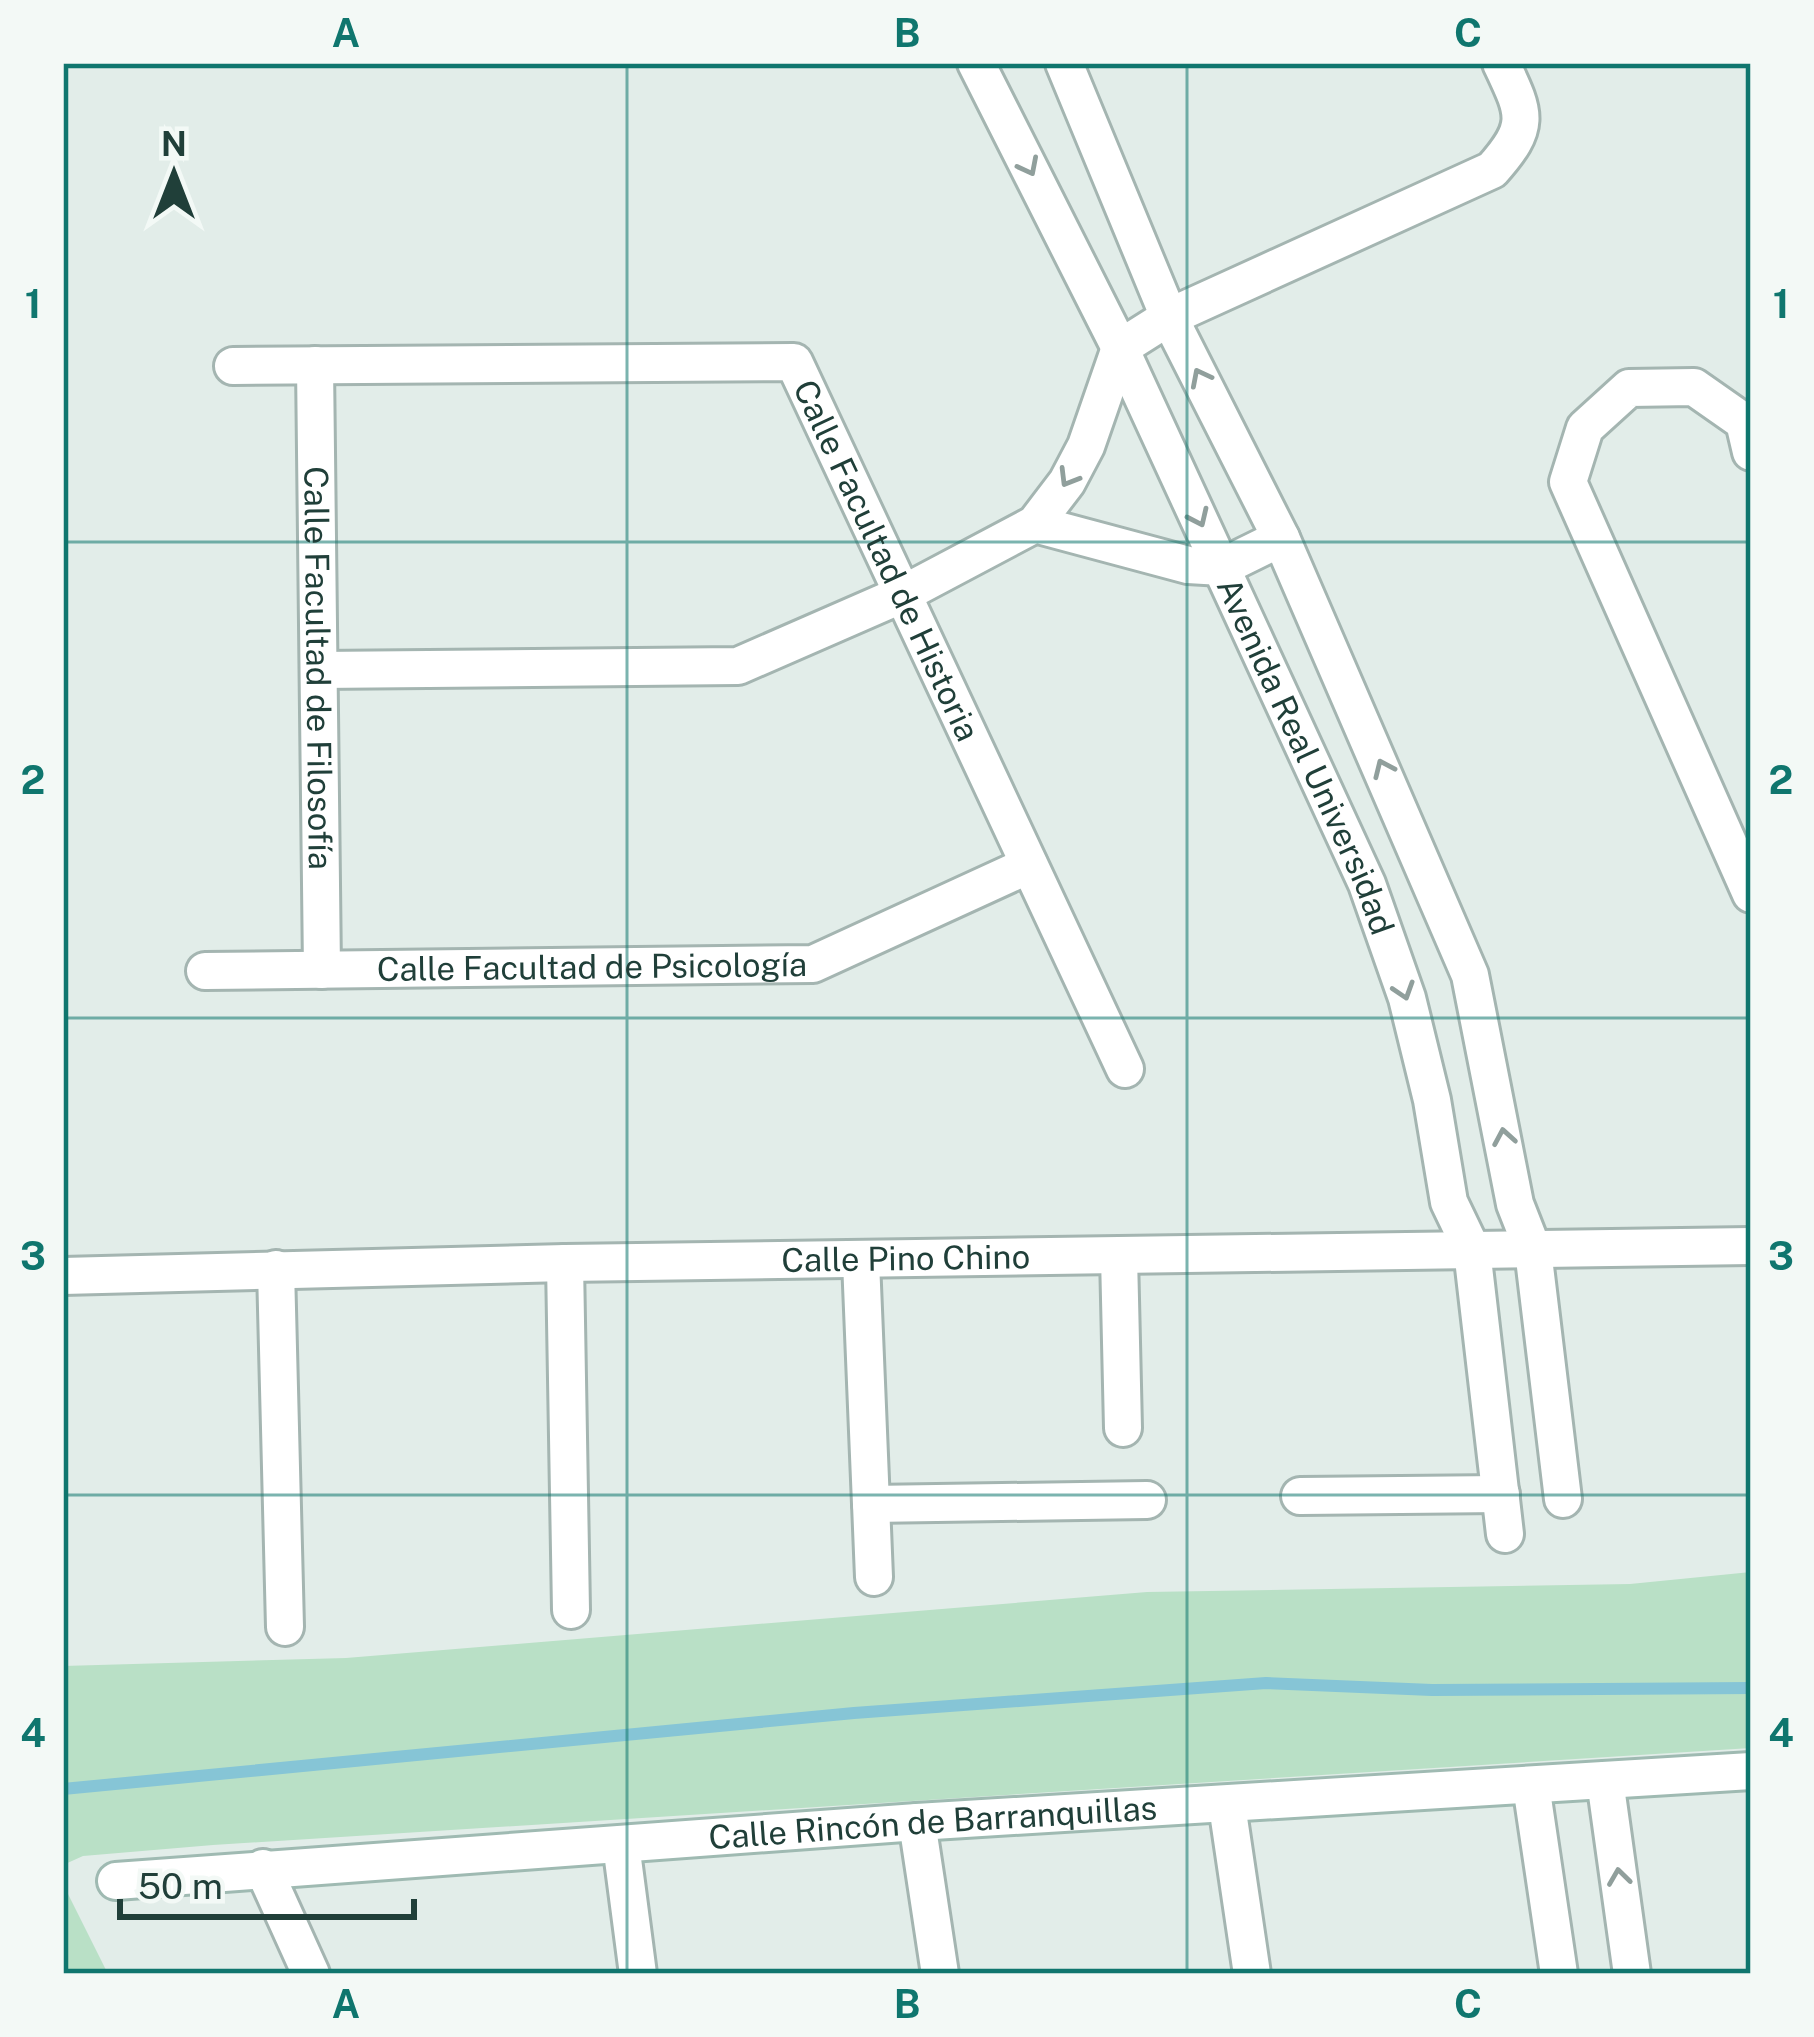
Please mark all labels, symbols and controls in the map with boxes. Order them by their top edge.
text: A [332,10,360,56]
text: B [894,10,920,56]
text: C [1454,10,1482,56]
north arrow [114,114,234,234]
text: N [161,125,187,163]
one-way arrow [1015,155,1038,177]
text: 1 [25,281,41,327]
text: 1 [1773,281,1789,327]
one-way arrow [1190,368,1214,389]
street label: Calle Facultad de Historia [786,374,988,747]
one-way arrow [1059,465,1082,487]
street label: Calle Facultad de Filosofía [297,466,340,870]
one-way arrow [1185,506,1208,527]
street label: Avenida Real Universidad [1210,572,1402,939]
text: 2 [21,757,45,803]
text: 2 [1769,757,1793,803]
one-way arrow [1373,759,1397,781]
street label: Calle Facultad de Psicología [377,945,807,988]
one-way arrow [1390,980,1415,1001]
one-way arrow [1492,1127,1517,1147]
text: 3 [20,1233,46,1279]
text: 3 [1768,1233,1794,1279]
street label: Calle Pino Chino [781,1237,1030,1279]
text: 4 [20,1710,46,1756]
text: 4 [1768,1710,1794,1756]
street label: Calle Rincón de Barranquillas [707,1788,1158,1856]
scale bar [120,1845,414,1919]
text: 50 m [138,1865,223,1907]
one-way arrow [1607,1867,1633,1887]
text: A [332,1981,360,2027]
text: B [894,1981,920,2027]
text: C [1454,1981,1482,2027]

